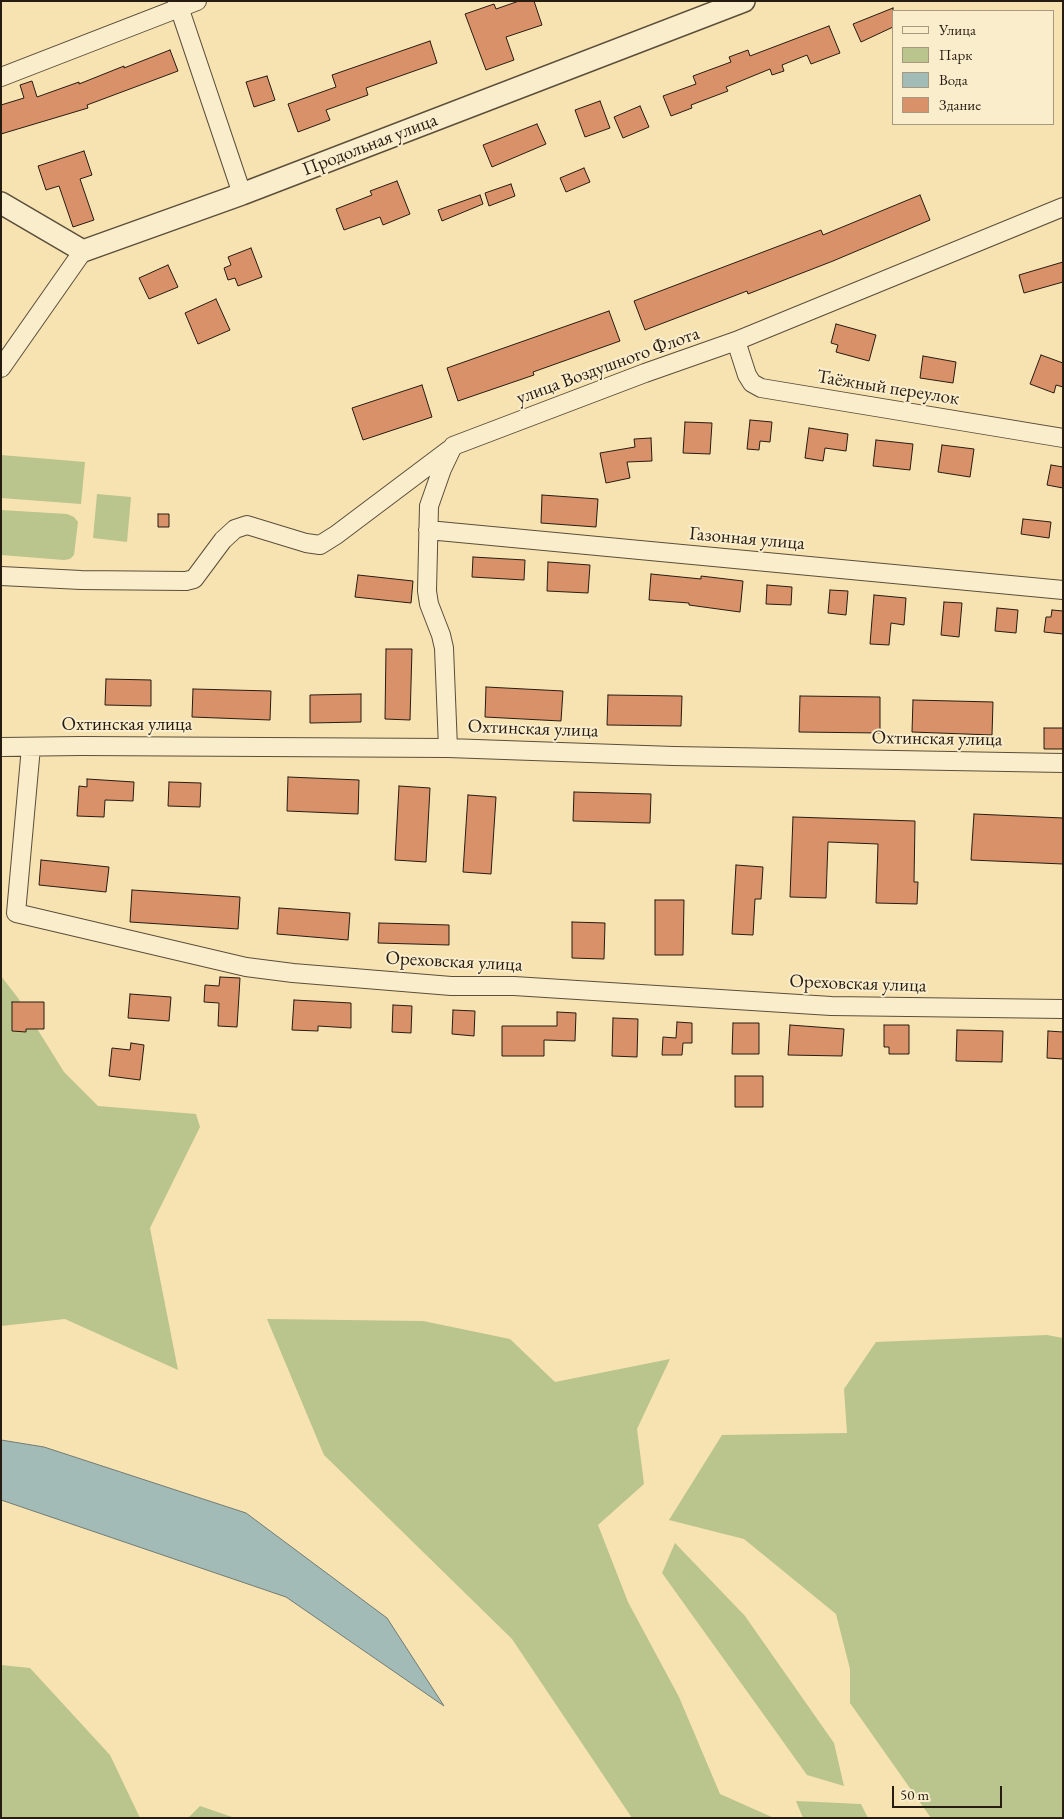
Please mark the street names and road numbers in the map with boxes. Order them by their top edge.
street label: Продольная улица [299,109,441,181]
street label: улица Воздушного Флота [513,322,703,410]
street label: Таёжный переулок [815,365,961,411]
street label: Газонная улица [688,523,806,555]
street label: Охтинская улица [62,714,192,736]
street label: Охтинская улица [467,715,599,743]
street label: Охтинская улица [871,726,1003,752]
street label: Ореховская улица [385,947,523,977]
street label: Ореховская улица [789,970,927,998]

